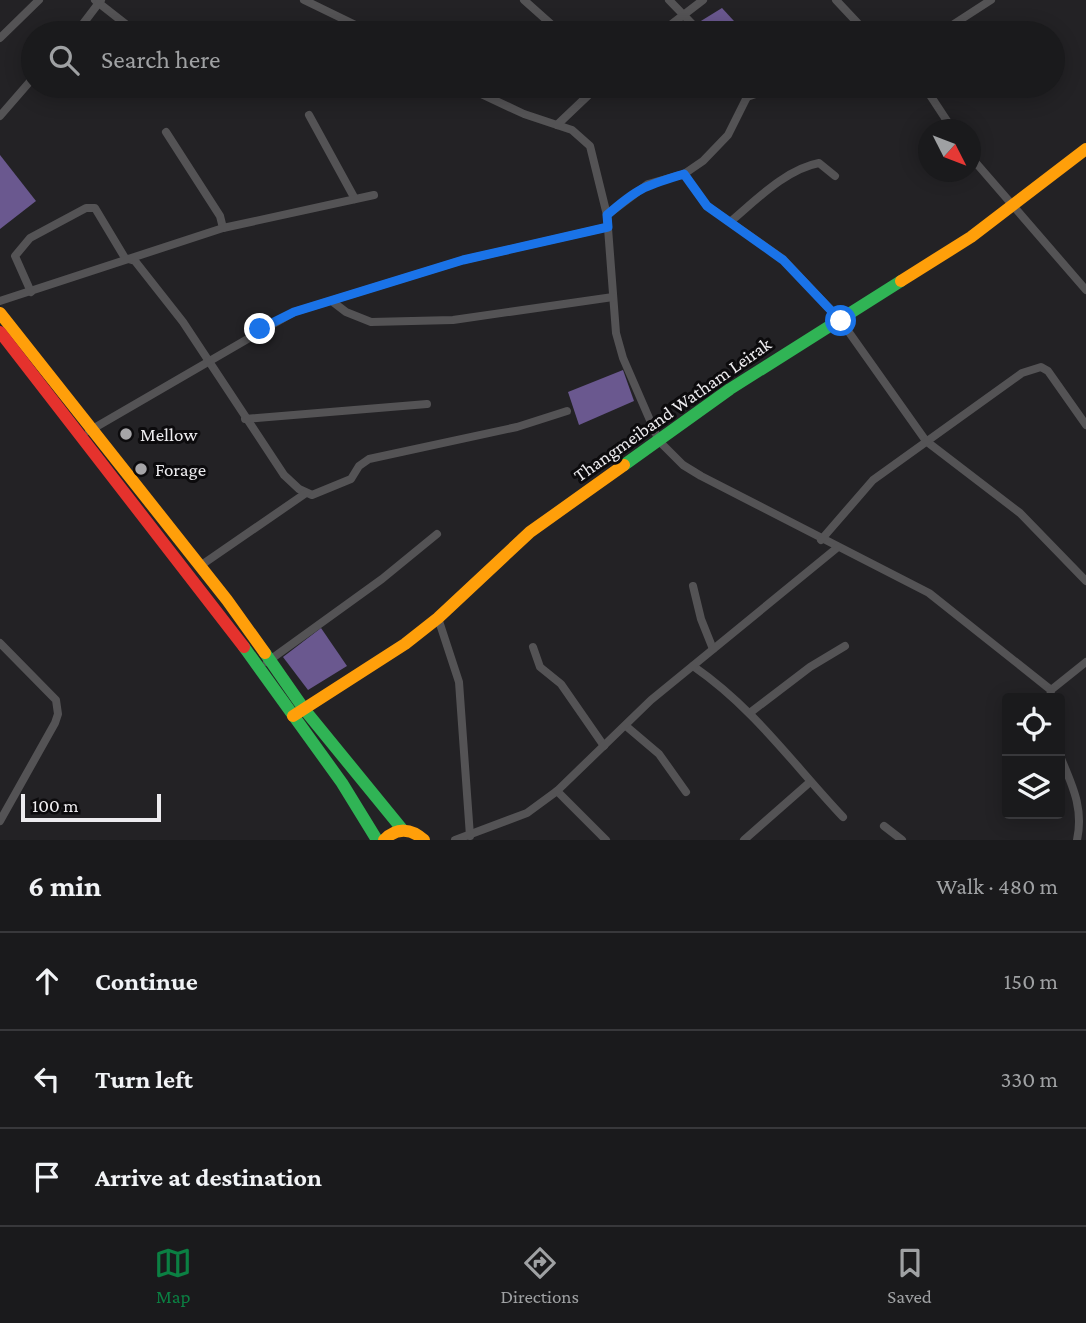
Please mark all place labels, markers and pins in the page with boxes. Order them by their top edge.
place label: Mellow [140,424,197,445]
marker: Mellow [118,426,134,442]
place label: Forage [155,459,206,480]
marker: Forage [133,461,149,477]

